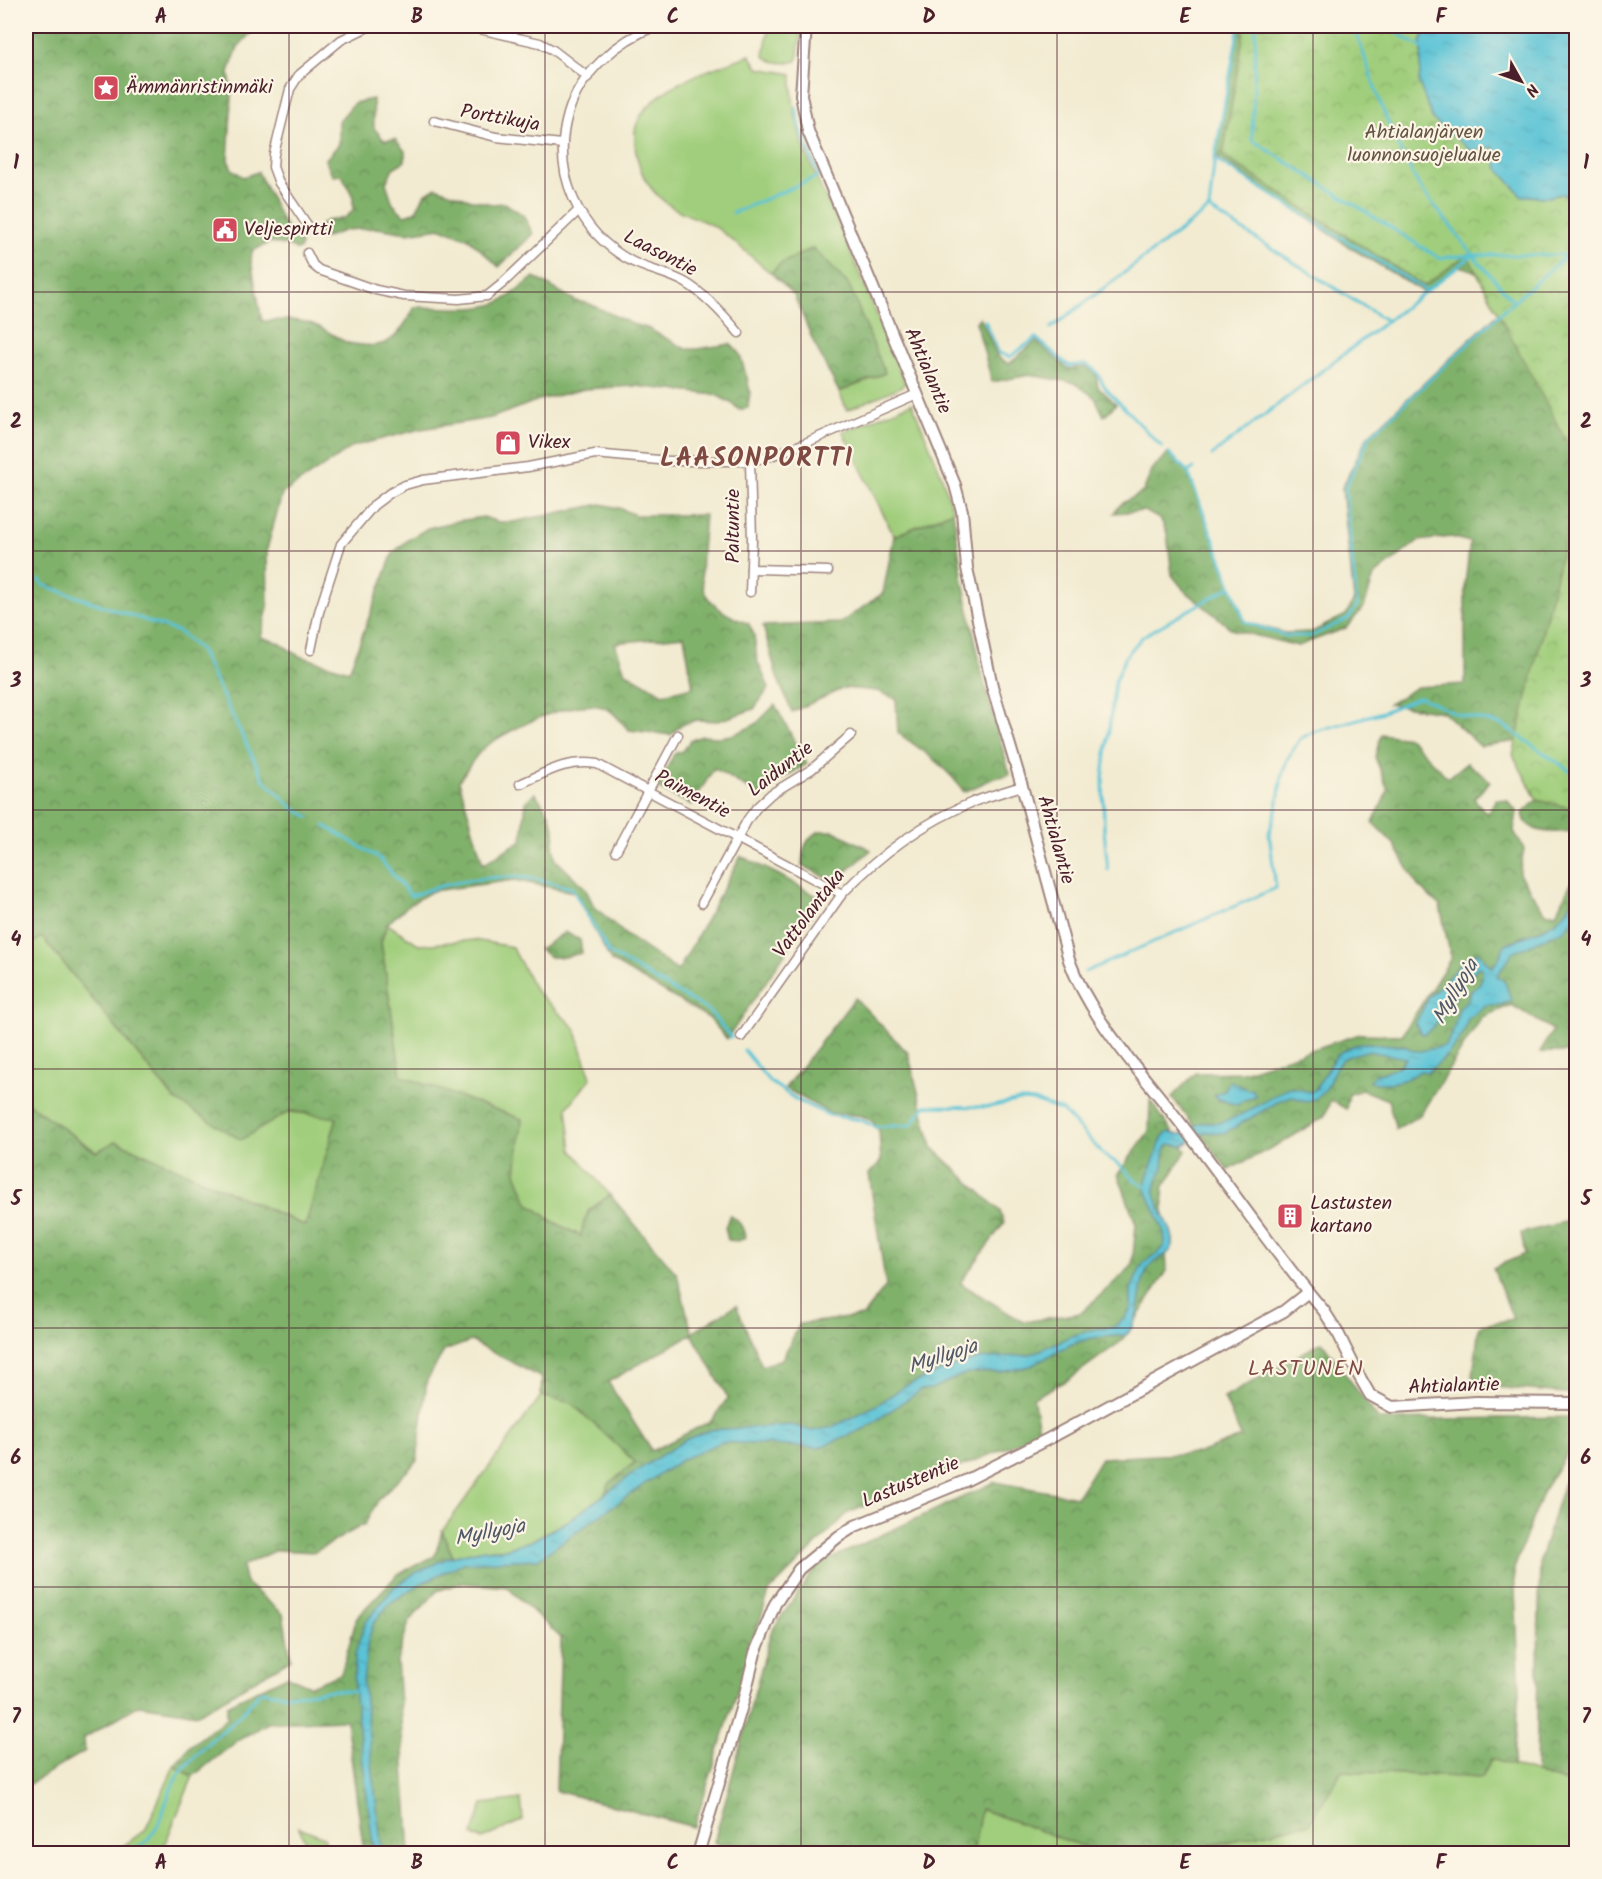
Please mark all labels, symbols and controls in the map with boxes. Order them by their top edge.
text: A [155,2,167,34]
text: B [411,2,423,34]
text: C [667,2,679,34]
text: D [922,2,936,34]
text: E [1179,2,1191,34]
text: F [1436,2,1448,34]
north arrow [1491,51,1551,111]
place label: Ämmänristinmäki [126,72,274,104]
place icon: Ämmänristinmäki [91,73,121,103]
text: N [1519,78,1544,102]
street label: Porttikuja [458,96,542,142]
park label: Ahtialanjärven luonnonsuojelualue [1347,117,1501,172]
text: 1 [13,148,19,180]
text: 1 [1583,148,1589,180]
place label: Veljespirtti [244,214,334,246]
public building icon: Veljespirtti [210,215,240,245]
street label: Laasontie [617,222,703,286]
street label: Ahtialantie [894,323,960,419]
text: 2 [10,407,22,439]
text: 2 [1580,407,1592,439]
place label: Vikex [528,427,571,459]
shop icon: Vikex [493,428,523,458]
district label: LAASONPORTTI [660,438,854,480]
street label: Paltuntie [718,489,750,563]
text: 3 [10,666,22,698]
text: 3 [1580,666,1592,698]
street label: Laiduntie [741,734,821,806]
street label: Paimentie [648,762,736,828]
street label: Ahtialantie [1027,792,1083,888]
street label: Vattolantaka [766,862,854,966]
text: 4 [11,925,22,957]
text: 4 [1581,925,1592,957]
water label: Myllyoja [1424,952,1489,1031]
text: 5 [10,1184,23,1216]
text: 5 [1580,1184,1593,1216]
place label: Lastusten kartano [1310,1188,1392,1243]
building icon: Lastusten kartano [1275,1201,1305,1231]
water label: Myllyoja [904,1330,983,1384]
district label: LASTUNEN [1248,1352,1364,1387]
street label: Ahtialantie [1408,1369,1500,1405]
text: 6 [11,1443,22,1475]
text: 6 [1581,1443,1592,1475]
street label: Lastustentie [857,1448,965,1518]
water label: Myllyoja [452,1510,529,1556]
text: 7 [11,1702,21,1734]
text: 7 [1581,1702,1591,1734]
text: A [155,1848,167,1879]
text: B [411,1848,423,1879]
text: C [667,1848,679,1879]
text: D [922,1848,936,1879]
text: E [1179,1848,1191,1879]
text: F [1436,1848,1448,1879]

